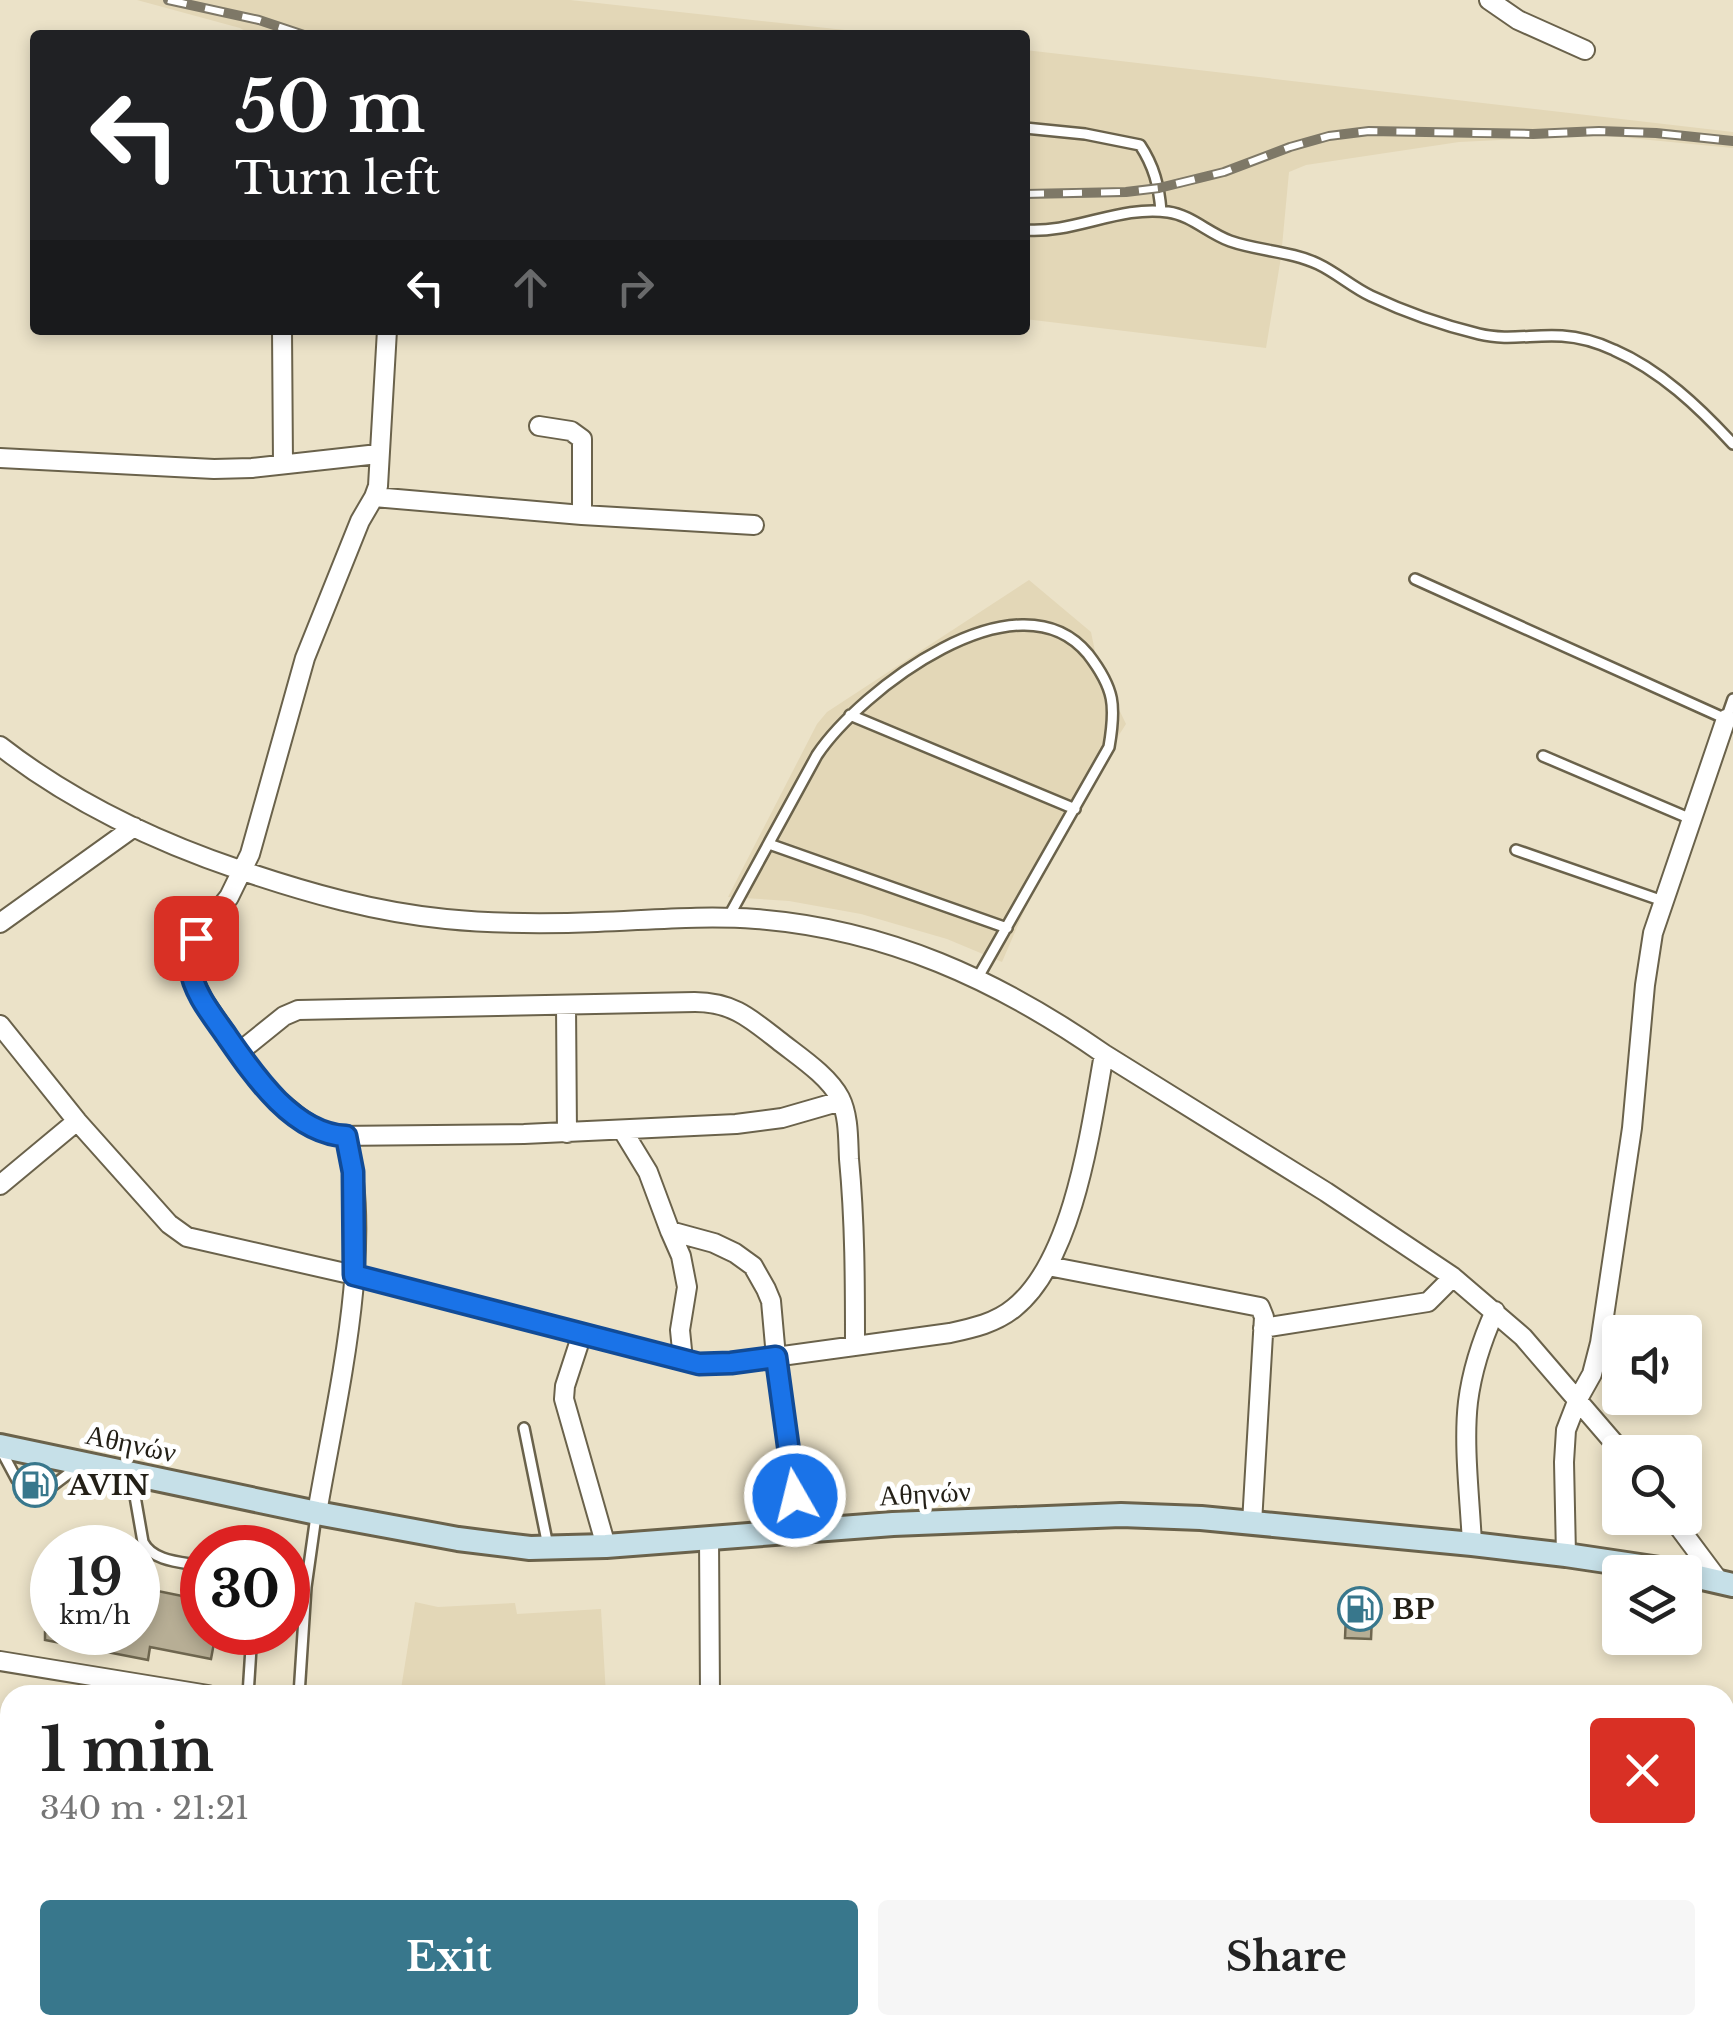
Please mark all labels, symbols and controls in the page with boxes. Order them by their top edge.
text: 50 m [235,64,426,151]
icon: left [70,70,200,200]
text: Turn left [235,150,440,206]
icon: left [398,260,453,315]
icon: ahead [503,260,558,315]
icon: right [608,260,663,315]
pin [154,896,239,981]
icon: arrive [169,911,224,966]
map controls [1602,1315,1702,1655]
button: sound [1602,1315,1702,1415]
street label: Αθηνών [82,1417,180,1470]
button: search [1602,1435,1702,1535]
position arrow [743,1444,847,1548]
fuel station icon: AVIN [12,1462,58,1508]
place label: AVIN [67,1468,149,1503]
street label: Αθηνών [878,1474,972,1513]
speed limit sign: 30 [180,1525,310,1655]
text: 19 [67,1546,123,1609]
button: layers [1602,1555,1702,1655]
fuel station icon: BP [1337,1586,1383,1632]
place label: BP [1392,1592,1434,1627]
text: km/h [60,1600,130,1631]
text: 1 min [40,1713,214,1787]
button: close [1590,1718,1695,1823]
text: 340 m · 21:21 [40,1788,249,1828]
button: Exit [40,1900,858,2015]
button: Share [878,1900,1695,2015]

